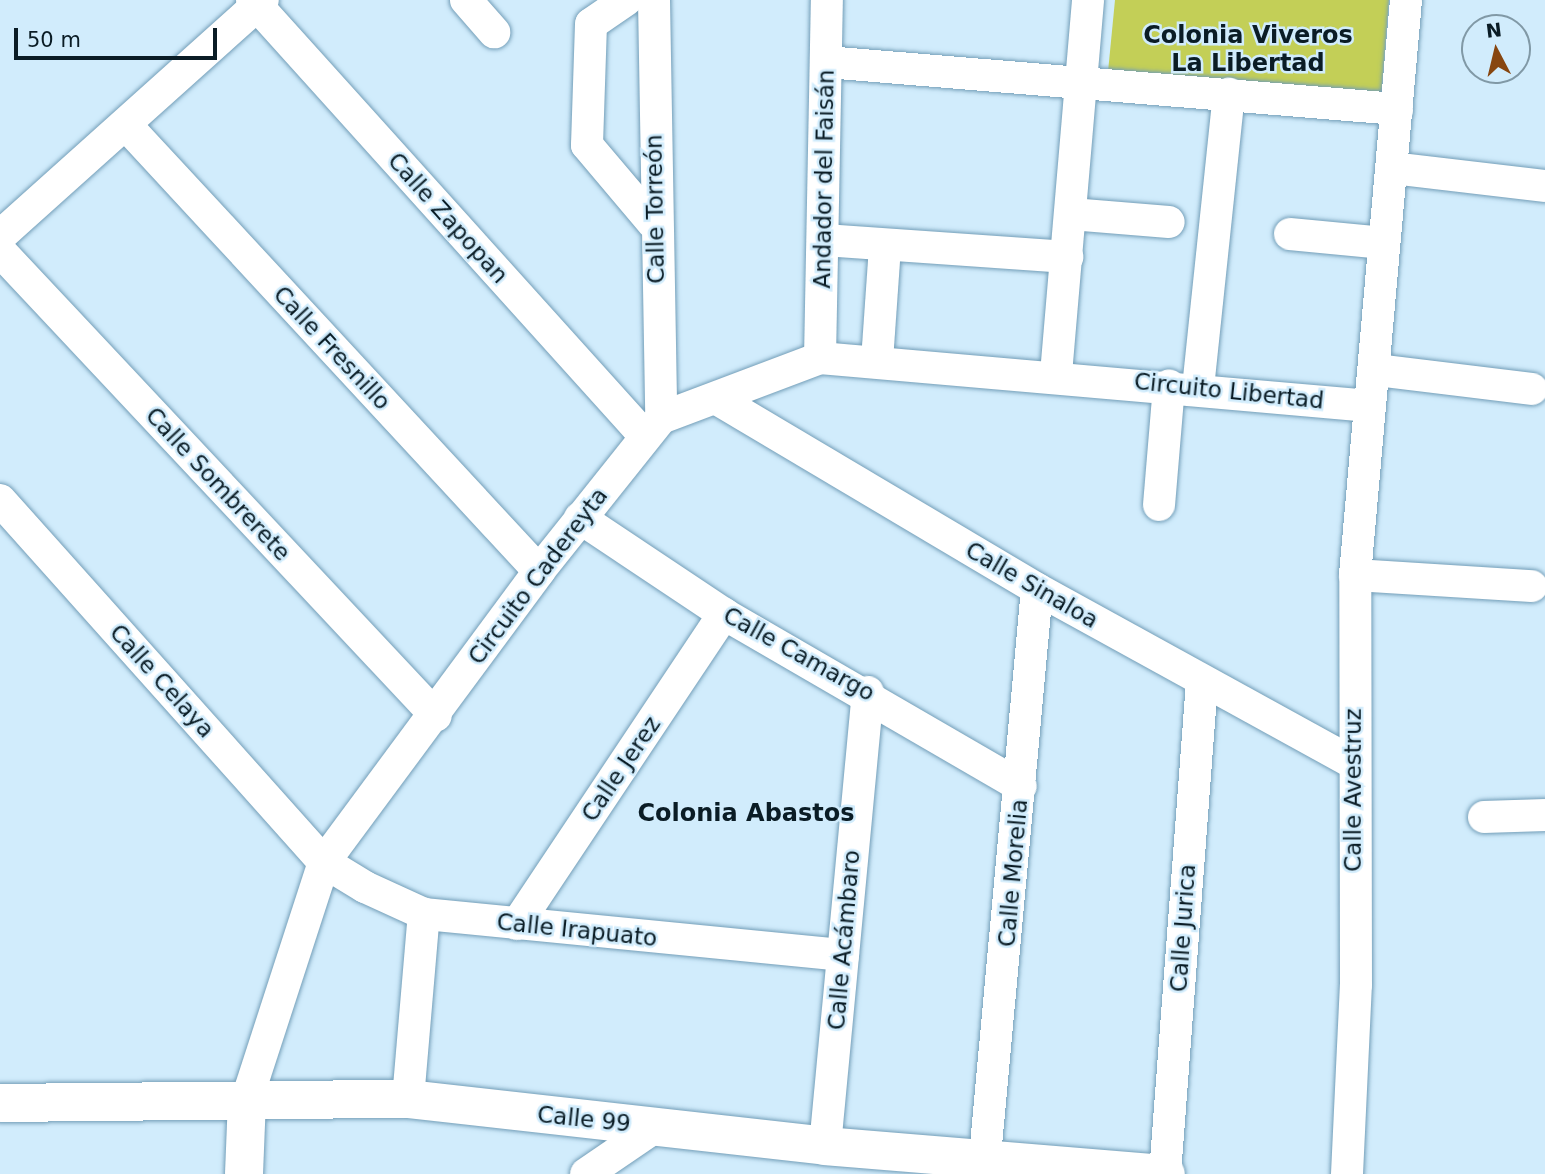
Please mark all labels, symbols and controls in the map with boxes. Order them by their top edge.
scale bar [18,14,220,58]
north arrow [1461,14,1531,84]
text: N [1484,18,1503,42]
district label: Colonia Viveros La Libertad [1143,22,1353,78]
text: 50 m [27,28,81,52]
street label: Andador del Faisán [808,69,840,289]
street label: Calle Torreón [640,134,670,284]
street label: Calle Zapopan [382,147,514,289]
street label: Calle Fresnillo [268,280,396,416]
street label: Circuito Libertad [1133,367,1325,415]
street label: Calle Sombrerete [140,402,296,566]
street label: Circuito Cadereyta [463,482,613,670]
street label: Calle Sinaloa [961,536,1103,634]
street label: Calle Camargo [719,601,879,707]
street label: Calle Celaya [104,619,220,743]
street label: Calle Avestruz [1339,708,1367,872]
street label: Calle Jerez [576,711,666,827]
street label: Calle Morelia [993,798,1033,948]
district label: Colonia Abastos [637,800,855,828]
street label: Calle Acámbaro [822,849,866,1031]
street label: Calle Jurica [1165,863,1201,993]
street label: Calle Irapuato [495,908,659,952]
street label: Calle 99 [536,1100,632,1138]

